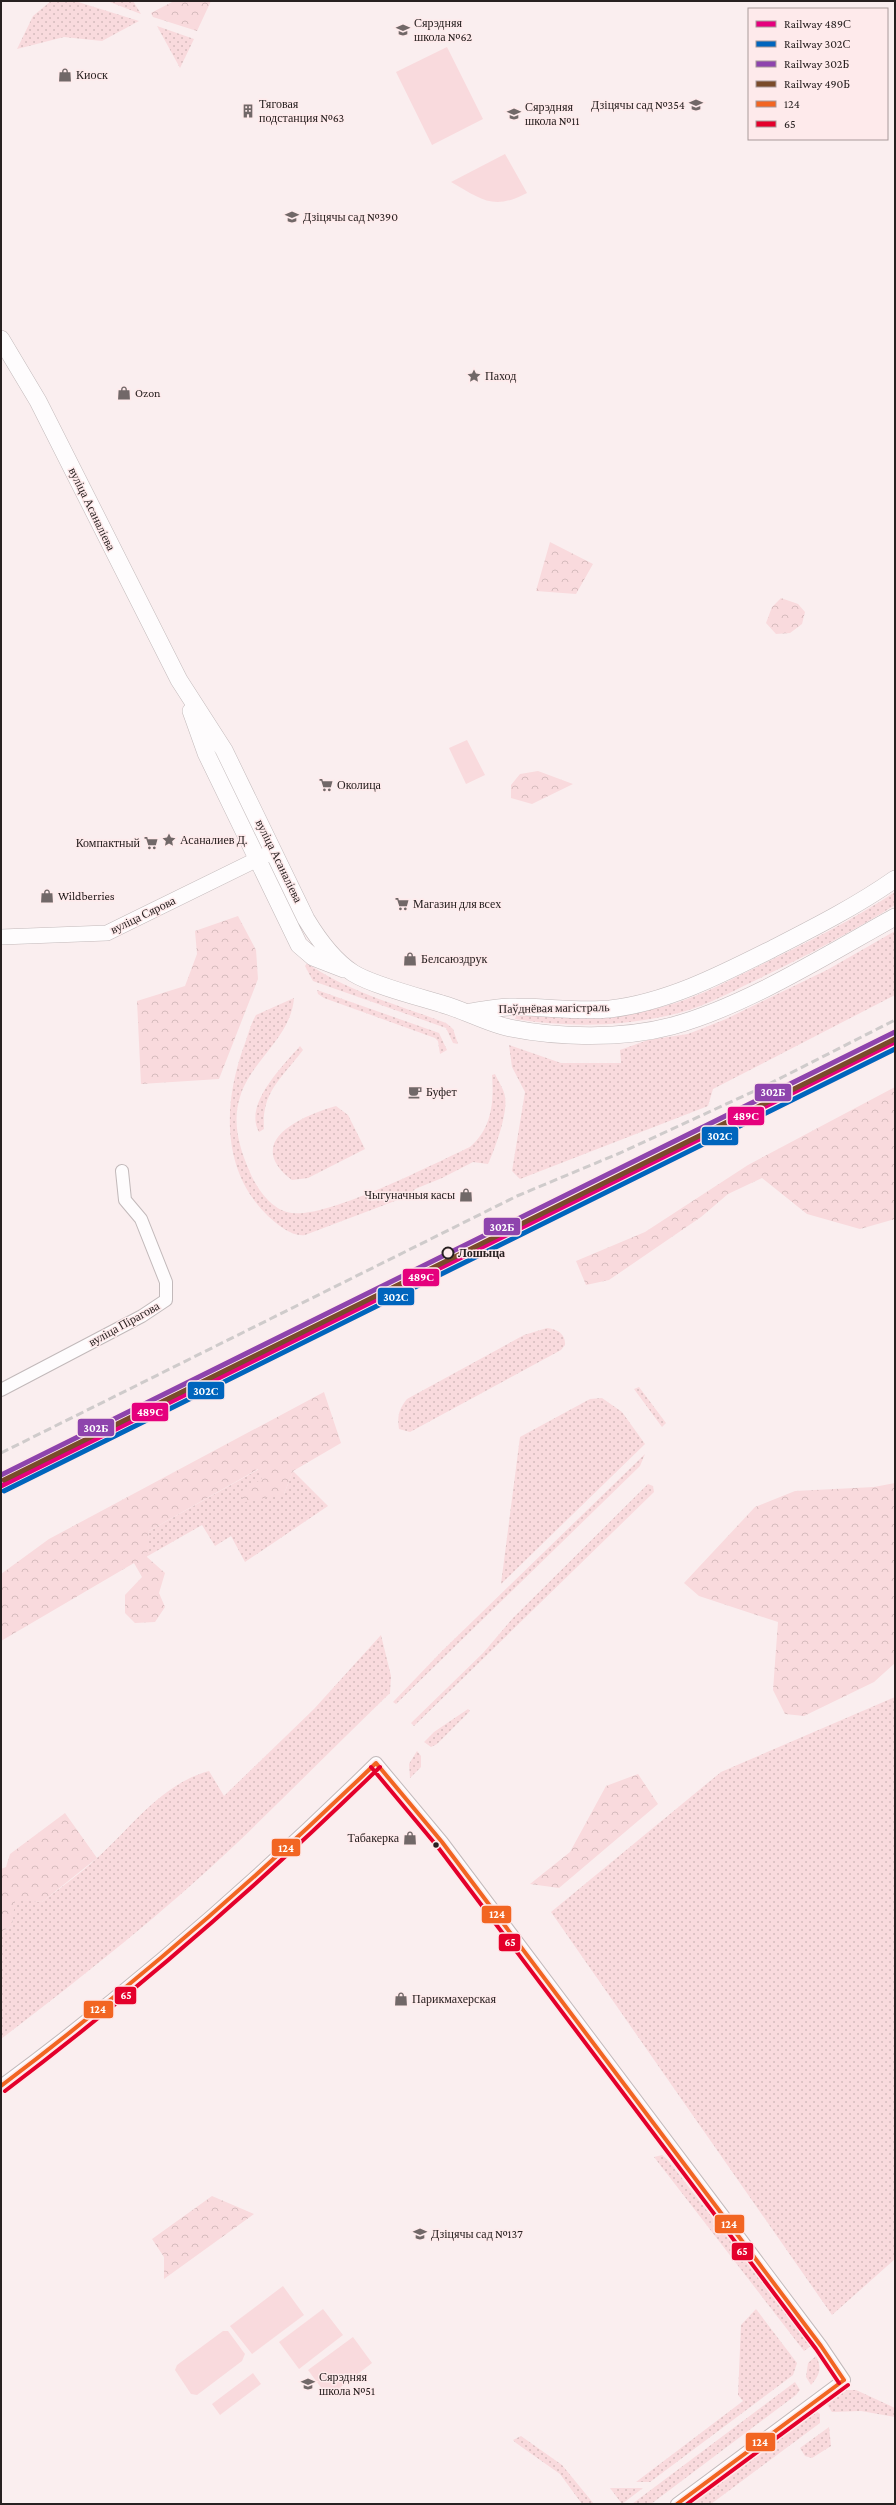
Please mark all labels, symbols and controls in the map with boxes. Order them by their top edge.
legend [748,8,888,140]
place label: Сярэдняя школа №62 [414,16,472,44]
text: Railway 489С [784,17,851,31]
school or university icon: Сярэдняя школа №62 [395,22,411,38]
text: Railway 302С [784,37,851,51]
text: Railway 302Б [784,57,850,71]
shop icon: Киоск [57,67,73,83]
place label: Киоск [76,68,108,82]
text: Railway 490Б [784,77,850,91]
place label: Тяговая подстанция №63 [259,97,344,125]
school or university icon: Дзіцячы сад №354 [688,97,704,113]
text: 124 [784,97,800,111]
place label: Дзіцячы сад №354 [591,98,685,112]
place label: Сярэдняя школа №11 [525,100,579,128]
building icon: Тяговая подстанция №63 [240,103,256,119]
school or university icon: Сярэдняя школа №11 [506,106,522,122]
text: 65 [784,117,796,131]
school or university icon: Дзіцячы сад №390 [284,209,300,225]
place label: Дзіцячы сад №390 [303,210,398,224]
place icon: Паход [466,368,482,384]
place label: Паход [485,369,516,383]
shop icon: Ozon [116,385,132,401]
place label: Ozon [135,386,161,400]
street label: вуліца Асаналіева [66,465,118,553]
supermarket icon: Околица [318,777,334,793]
place label: Околица [337,778,382,792]
street label: вуліца Асаналіева [253,817,305,905]
place icon: Асаналиев Д. [161,832,177,848]
place label: Асаналиев Д. [180,833,248,847]
supermarket icon: Компактный [143,835,159,851]
place label: Компактный [76,836,141,850]
shop icon: Wildberries [39,888,55,904]
place label: Wildberries [58,889,115,903]
street label: вуліца Сярова [108,893,178,937]
supermarket icon: Магазин для всех [394,896,410,912]
place label: Магазин для всех [413,897,501,911]
shop icon: Белсаюздрук [402,951,418,967]
place label: Белсаюздрук [421,952,487,966]
street label: Паўднёвая магістраль [498,1000,610,1016]
line badge: 302Б [754,1083,792,1102]
cafe icon: Буфет [407,1084,423,1100]
place label: Буфет [426,1085,457,1099]
text: 302Б [761,1086,785,1098]
line badge: 489С [727,1106,765,1126]
text: 489С [733,1110,759,1122]
line badge: 302С [701,1126,739,1146]
text: 302С [707,1130,733,1142]
shop icon: Чыгуначныя касы [458,1187,474,1203]
place label: Чыгуначныя касы [364,1188,455,1202]
line badge: 302Б [483,1217,521,1236]
text: 302Б [490,1221,514,1233]
marker: Лошыца [441,1246,455,1260]
place label: Лошыца [458,1246,505,1260]
line badge: 489С [402,1268,440,1287]
text: 489С [408,1271,434,1283]
line badge: 302С [377,1287,415,1306]
text: 302С [383,1291,409,1303]
street label: вуліца Пірагова [86,1298,162,1349]
line badge: 302С [187,1381,225,1400]
text: 302С [193,1385,219,1397]
line badge: 489С [131,1402,169,1422]
text: 489С [137,1406,163,1418]
line badge: 302Б [77,1418,115,1437]
text: 302Б [84,1422,108,1434]
shop icon: Табакерка [402,1830,418,1846]
place label: Табакерка [347,1831,400,1845]
line badge: 124 [271,1838,301,1857]
unlabelled marker [431,1840,441,1850]
text: 124 [278,1842,294,1854]
line badge: 124 [481,1905,512,1924]
text: 124 [489,1908,505,1920]
line badge: 65 [498,1933,521,1952]
text: 65 [504,1936,516,1948]
line badge: 65 [114,1986,137,2005]
text: 65 [120,1989,132,2001]
shop icon: Парикмахерская [393,1991,409,2007]
place label: Парикмахерская [412,1992,496,2006]
line badge: 124 [83,2000,114,2019]
text: 124 [90,2003,106,2015]
line badge: 124 [714,2214,745,2234]
text: 124 [721,2218,737,2230]
school or university icon: Дзіцячы сад №137 [412,2226,428,2242]
place label: Дзіцячы сад №137 [431,2227,523,2241]
line badge: 65 [731,2242,754,2261]
text: 65 [736,2245,748,2257]
place label: Сярэдняя школа №51 [319,2370,375,2398]
school or university icon: Сярэдняя школа №51 [300,2376,316,2392]
line badge: 124 [745,2432,776,2452]
text: 124 [752,2436,768,2448]

